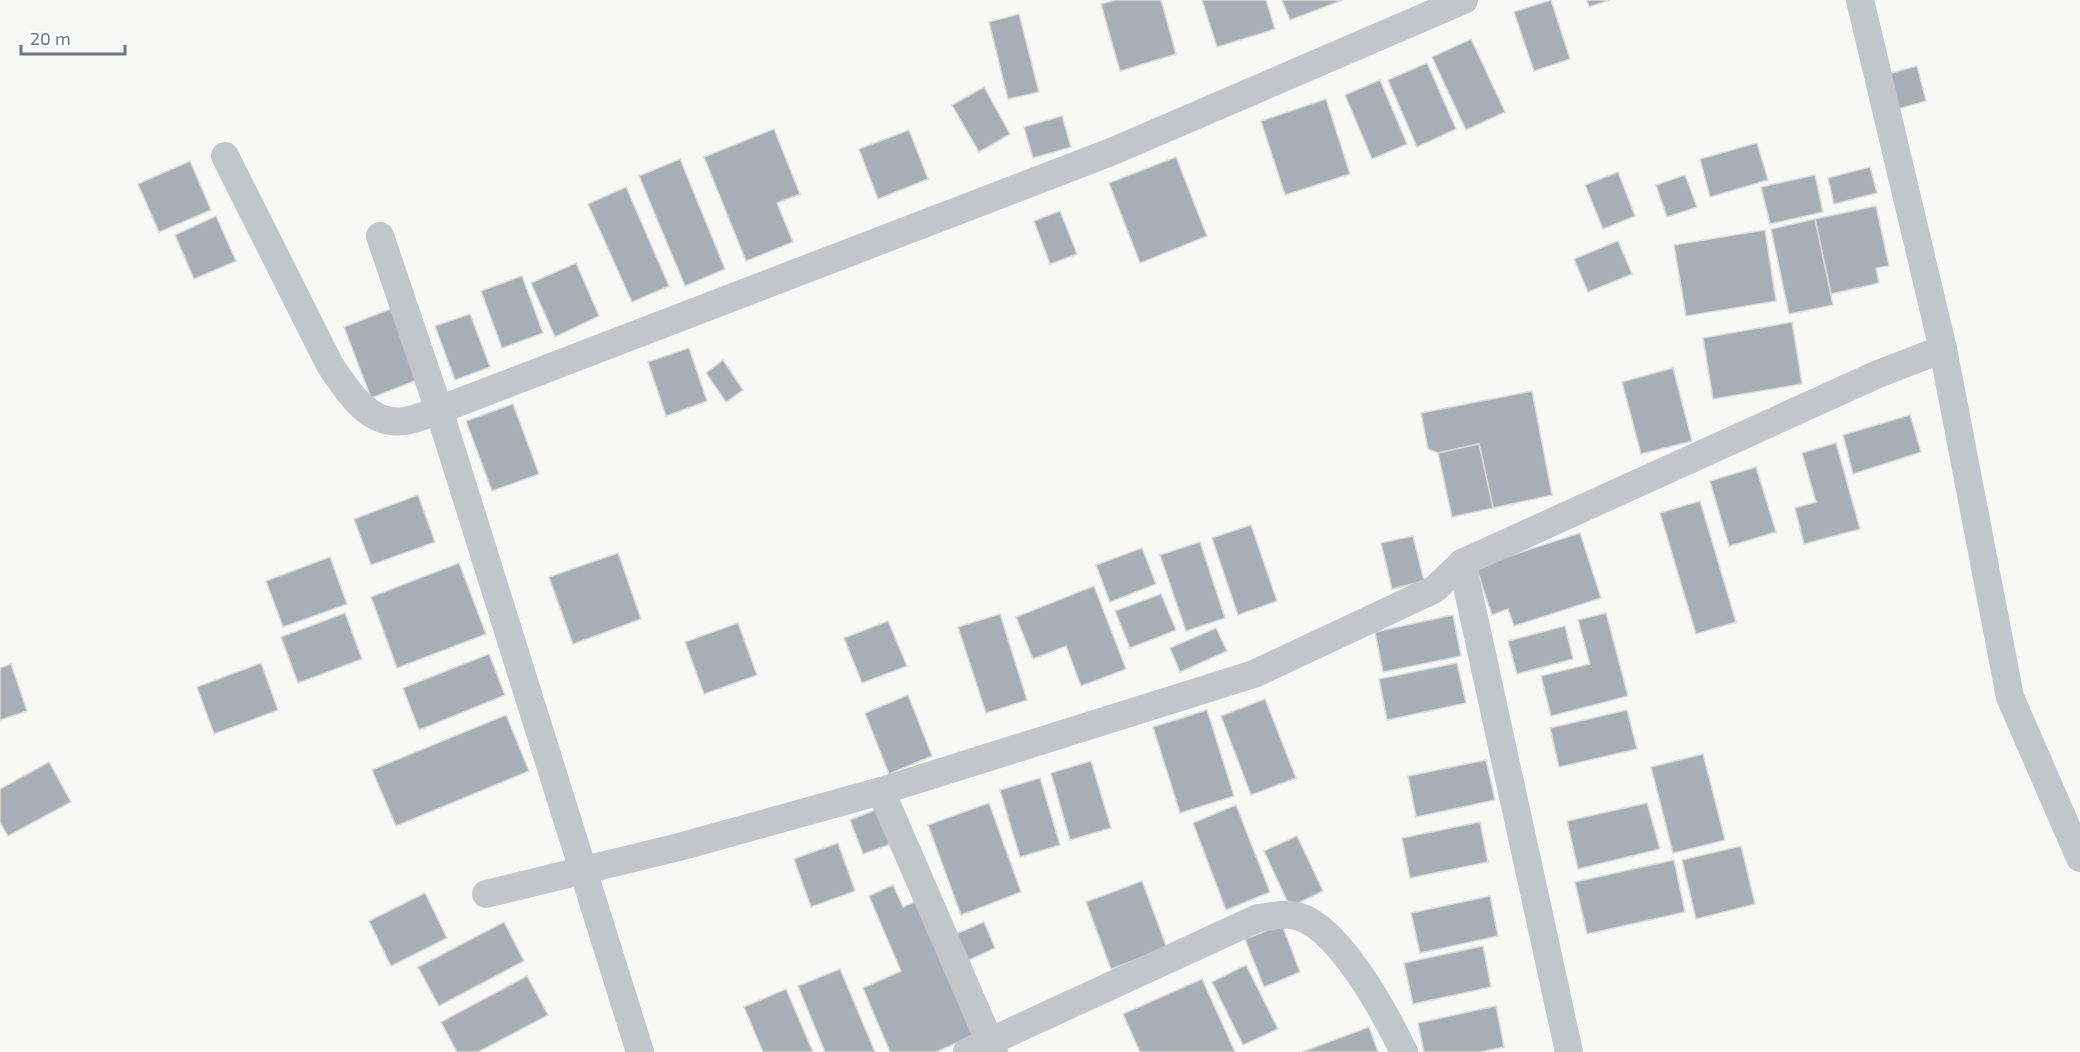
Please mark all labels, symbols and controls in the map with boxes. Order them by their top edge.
scale bar [21,18,124,56]
text: 20 m [30,27,71,49]

